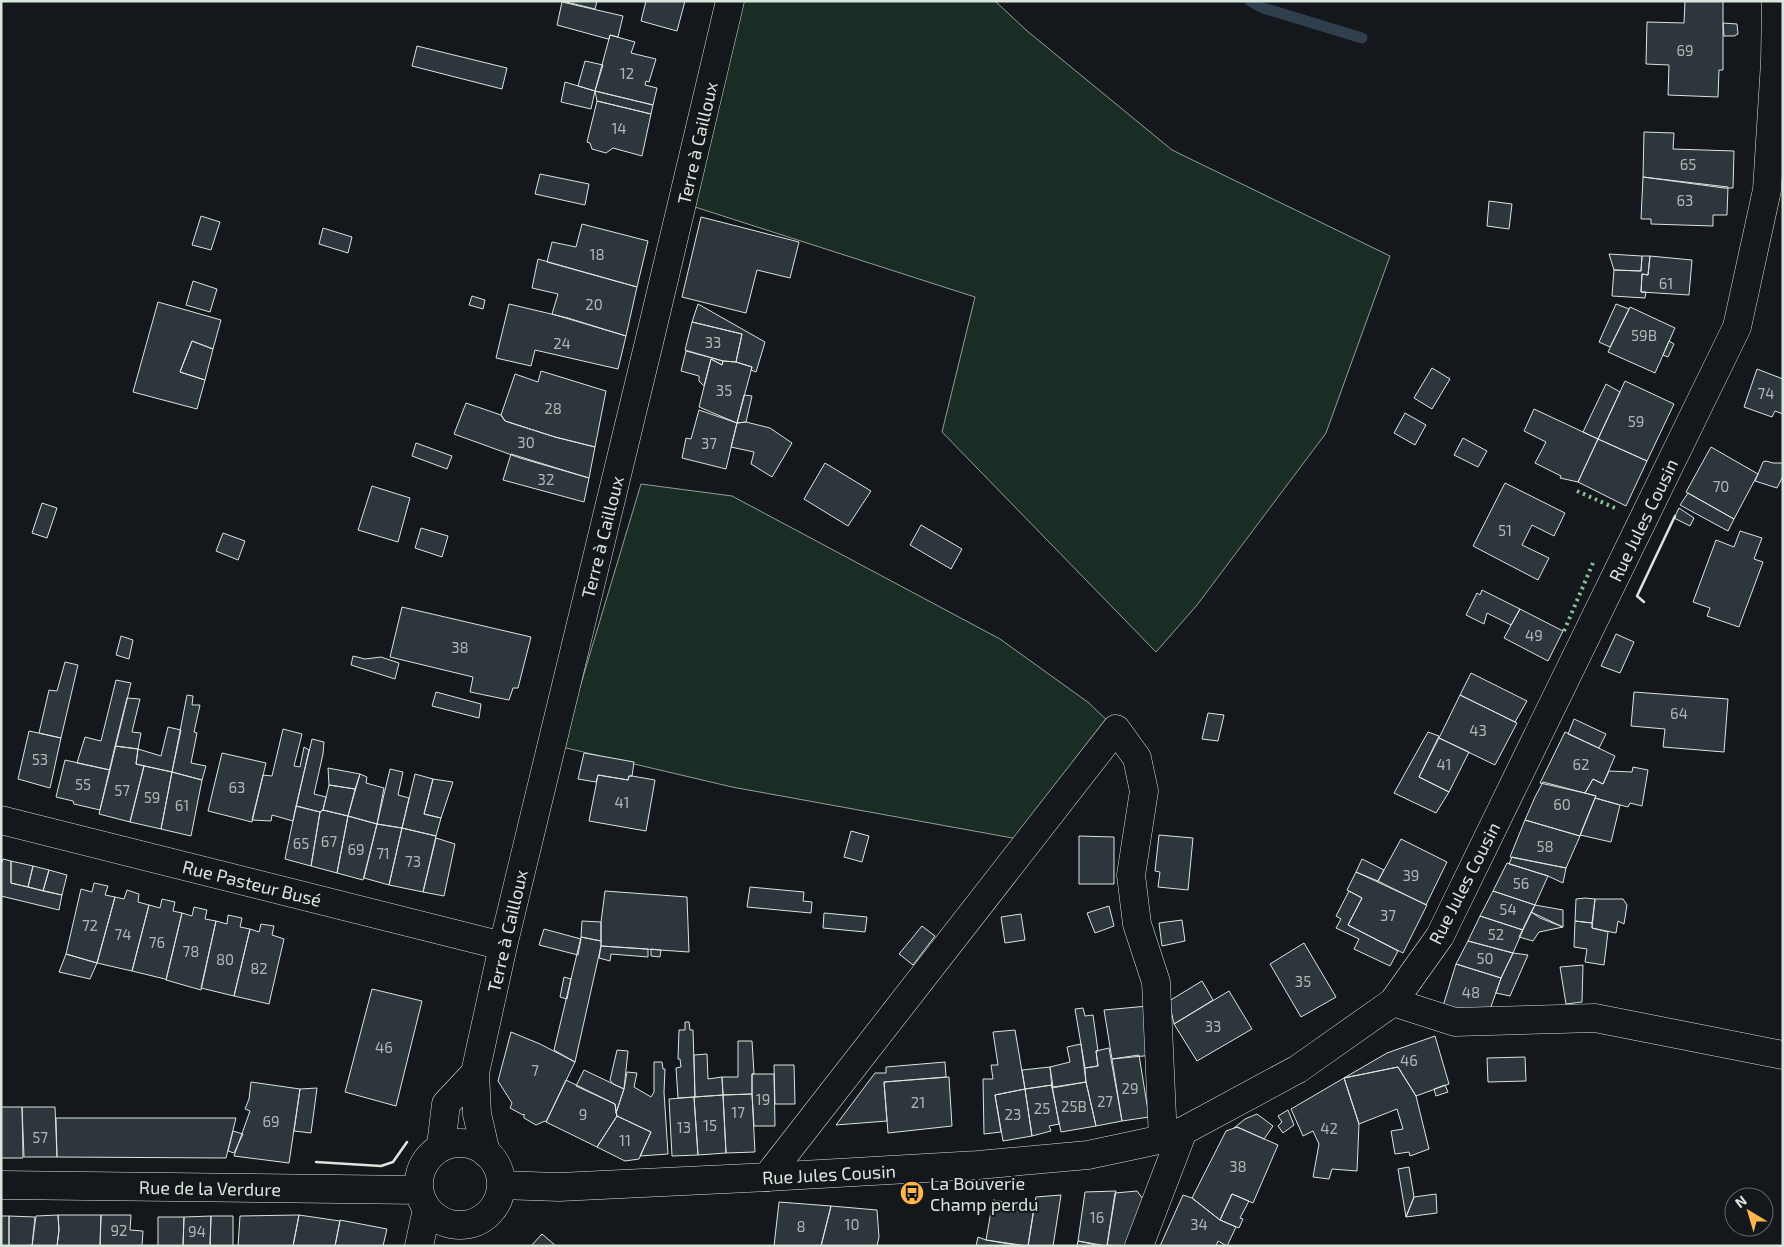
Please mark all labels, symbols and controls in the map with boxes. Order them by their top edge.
house number: 69 [1676,41,1694,59]
house number: 12 [620,64,634,82]
street label: Terre à Cailloux [672,79,722,206]
house number: 14 [611,119,627,137]
house number: 65 [1680,155,1696,173]
house number: 63 [1677,191,1693,209]
house number: 18 [589,245,605,263]
house number: 61 [1659,274,1673,292]
house number: 20 [585,295,603,313]
house number: 59B [1631,326,1657,344]
house number: 33 [705,333,721,351]
house number: 24 [553,334,571,352]
house number: 35 [716,381,732,399]
house number: 74 [1758,384,1774,402]
house number: 28 [544,399,562,417]
house number: 59 [1628,412,1644,430]
house number: 30 [517,433,535,451]
house number: 37 [701,434,717,452]
street label: Rue Jules Cousin [1604,455,1682,585]
house number: 32 [538,470,554,488]
street label: Terre à Cailloux [576,473,628,600]
house number: 70 [1713,477,1729,495]
house number: 51 [1498,521,1512,539]
house number: 49 [1525,626,1543,644]
house number: 38 [451,638,469,656]
house number: 64 [1670,704,1688,722]
house number: 43 [1469,721,1487,739]
house number: 53 [32,750,48,768]
house number: 41 [1436,755,1452,773]
house number: 62 [1572,755,1590,773]
house number: 55 [75,775,91,793]
house number: 63 [229,778,245,796]
house number: 57 [114,781,130,799]
house number: 59 [144,788,160,806]
house number: 41 [614,793,630,811]
house number: 60 [1553,795,1571,813]
house number: 61 [175,796,189,814]
street label: Rue Jules Cousin [1424,818,1504,948]
house number: 67 [321,832,337,850]
house number: 65 [293,834,309,852]
house number: 58 [1536,837,1554,855]
house number: 69 [347,840,365,858]
house number: 71 [376,844,390,862]
house number: 73 [405,852,421,870]
street label: Rue Pasteur Busé [180,855,324,911]
house number: 39 [1403,866,1419,884]
street label: Terre à Cailloux [482,867,532,994]
house number: 56 [1513,874,1529,892]
house number: 54 [1499,900,1517,918]
house number: 37 [1380,906,1396,924]
house number: 72 [82,916,98,934]
house number: 74 [115,925,131,943]
house number: 52 [1488,925,1504,943]
house number: 76 [149,933,165,951]
house number: 78 [183,942,199,960]
house number: 50 [1476,949,1494,967]
house number: 80 [216,950,234,968]
house number: 82 [250,959,268,977]
house number: 35 [1295,972,1311,990]
house number: 48 [1462,983,1480,1001]
house number: 33 [1205,1017,1221,1035]
house number: 46 [375,1038,393,1056]
house number: 46 [1400,1051,1418,1069]
house number: 7 [531,1061,539,1079]
house number: 29 [1121,1079,1139,1097]
house number: 19 [756,1090,770,1108]
house number: 27 [1097,1092,1113,1110]
house number: 21 [911,1093,925,1111]
house number: 25B [1061,1097,1087,1115]
house number: 25 [1034,1099,1050,1117]
house number: 17 [731,1103,745,1121]
house number: 9 [579,1105,587,1123]
house number: 23 [1005,1105,1021,1123]
house number: 69 [262,1112,280,1130]
house number: 15 [703,1116,717,1134]
house number: 13 [677,1118,691,1136]
house number: 42 [1320,1119,1338,1137]
house number: 57 [32,1128,48,1146]
house number: 11 [619,1131,631,1149]
house number: 38 [1229,1157,1247,1175]
street label: Rue Jules Cousin [761,1160,897,1188]
place label: La Bouverie Champ perdu [930,1172,1039,1215]
street label: Rue de la Verdure [139,1176,281,1200]
bus stop icon: La Bouverie Champ perdu [899,1180,925,1206]
north arrow [1724,1187,1774,1237]
text: N [1731,1192,1750,1211]
house number: 16 [1090,1208,1104,1226]
house number: 10 [844,1215,860,1233]
house number: 34 [1190,1215,1208,1233]
house number: 8 [796,1217,806,1235]
house number: 92 [110,1221,128,1239]
house number: 94 [188,1222,206,1240]

